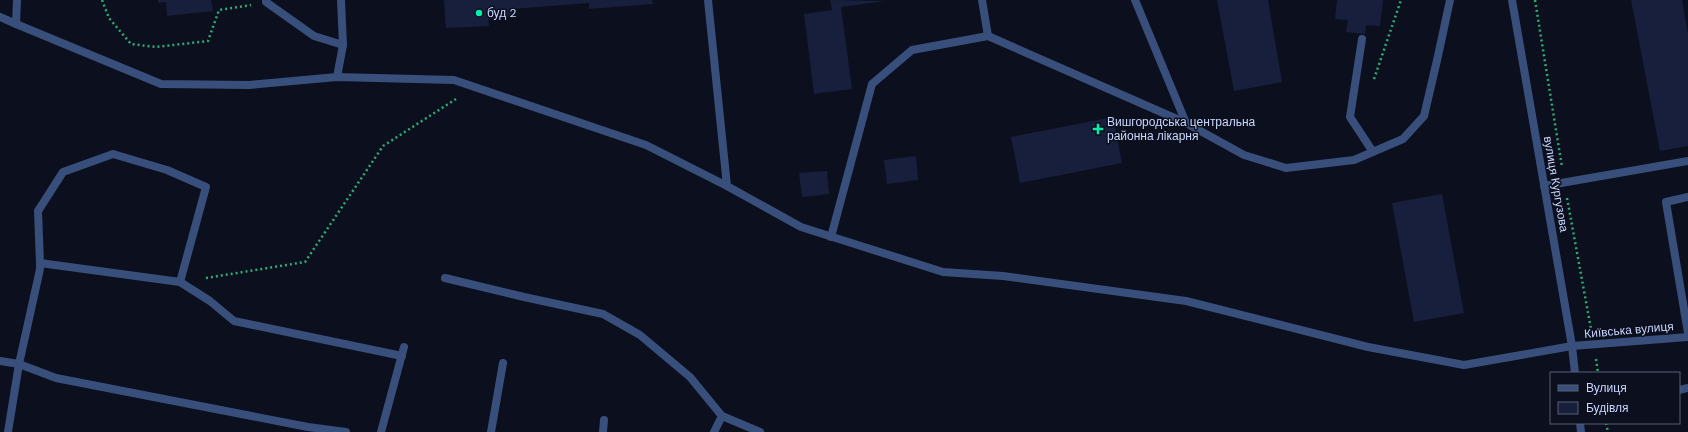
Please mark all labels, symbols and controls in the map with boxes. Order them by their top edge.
place label: буд 2 [487,5,516,21]
marker: буд 2 [474,8,484,18]
place label: Вишгородська центральна районна лікарня [1107,114,1256,144]
marker: Вишгородська центральна районна лікарня [1092,123,1104,135]
street label: вулиця Кургузова [1540,135,1572,233]
street label: Київська вулиця [1584,318,1674,342]
legend [1550,372,1680,424]
text: Вулиця [1586,380,1627,396]
text: Будівля [1586,400,1628,416]

